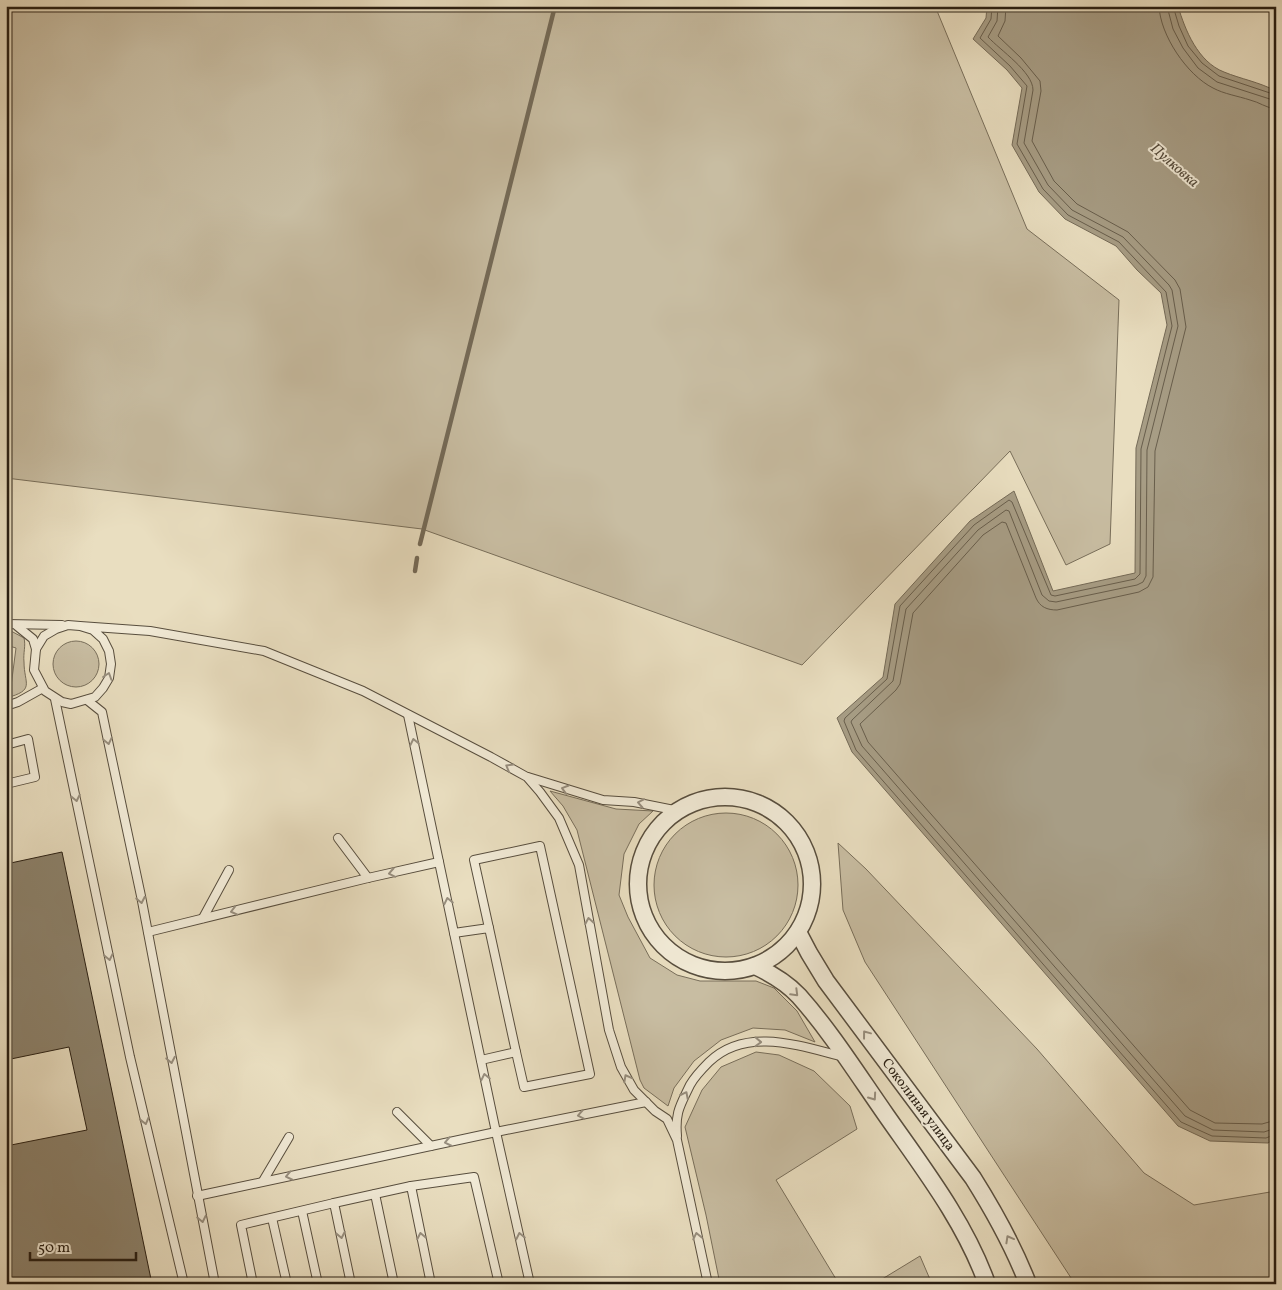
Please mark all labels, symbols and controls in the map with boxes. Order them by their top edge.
water label: Пулковка [1145,139,1203,193]
one-way arrow [102,673,112,681]
one-way arrow [102,736,113,745]
one-way arrow [409,738,420,747]
one-way arrow [506,763,515,773]
one-way arrow [562,784,570,794]
one-way arrow [70,794,80,802]
one-way arrow [637,799,646,809]
one-way arrow [387,867,396,878]
one-way arrow [136,896,146,904]
one-way arrow [443,897,454,906]
one-way arrow [230,905,238,915]
one-way arrow [585,916,595,925]
one-way arrow [103,953,114,962]
one-way arrow [789,987,798,996]
one-way arrow [863,1030,872,1040]
one-way arrow [755,1036,763,1047]
one-way arrow [166,1055,176,1064]
street label: Соколиная улица [877,1055,959,1155]
one-way arrow [480,1073,491,1082]
one-way arrow [623,1074,633,1083]
one-way arrow [679,1091,689,1100]
one-way arrow [867,1091,876,1101]
one-way arrow [576,1109,585,1120]
one-way arrow [139,1116,150,1125]
one-way arrow [443,1136,452,1147]
one-way arrow [284,1170,293,1181]
one-way arrow [196,1215,207,1224]
scale bar [30,1230,136,1262]
one-way arrow [335,1231,346,1240]
one-way arrow [417,1232,427,1240]
one-way arrow [515,1232,525,1241]
one-way arrow [692,1232,703,1241]
one-way arrow [1005,1235,1015,1244]
text: 50 m [38,1238,70,1259]

